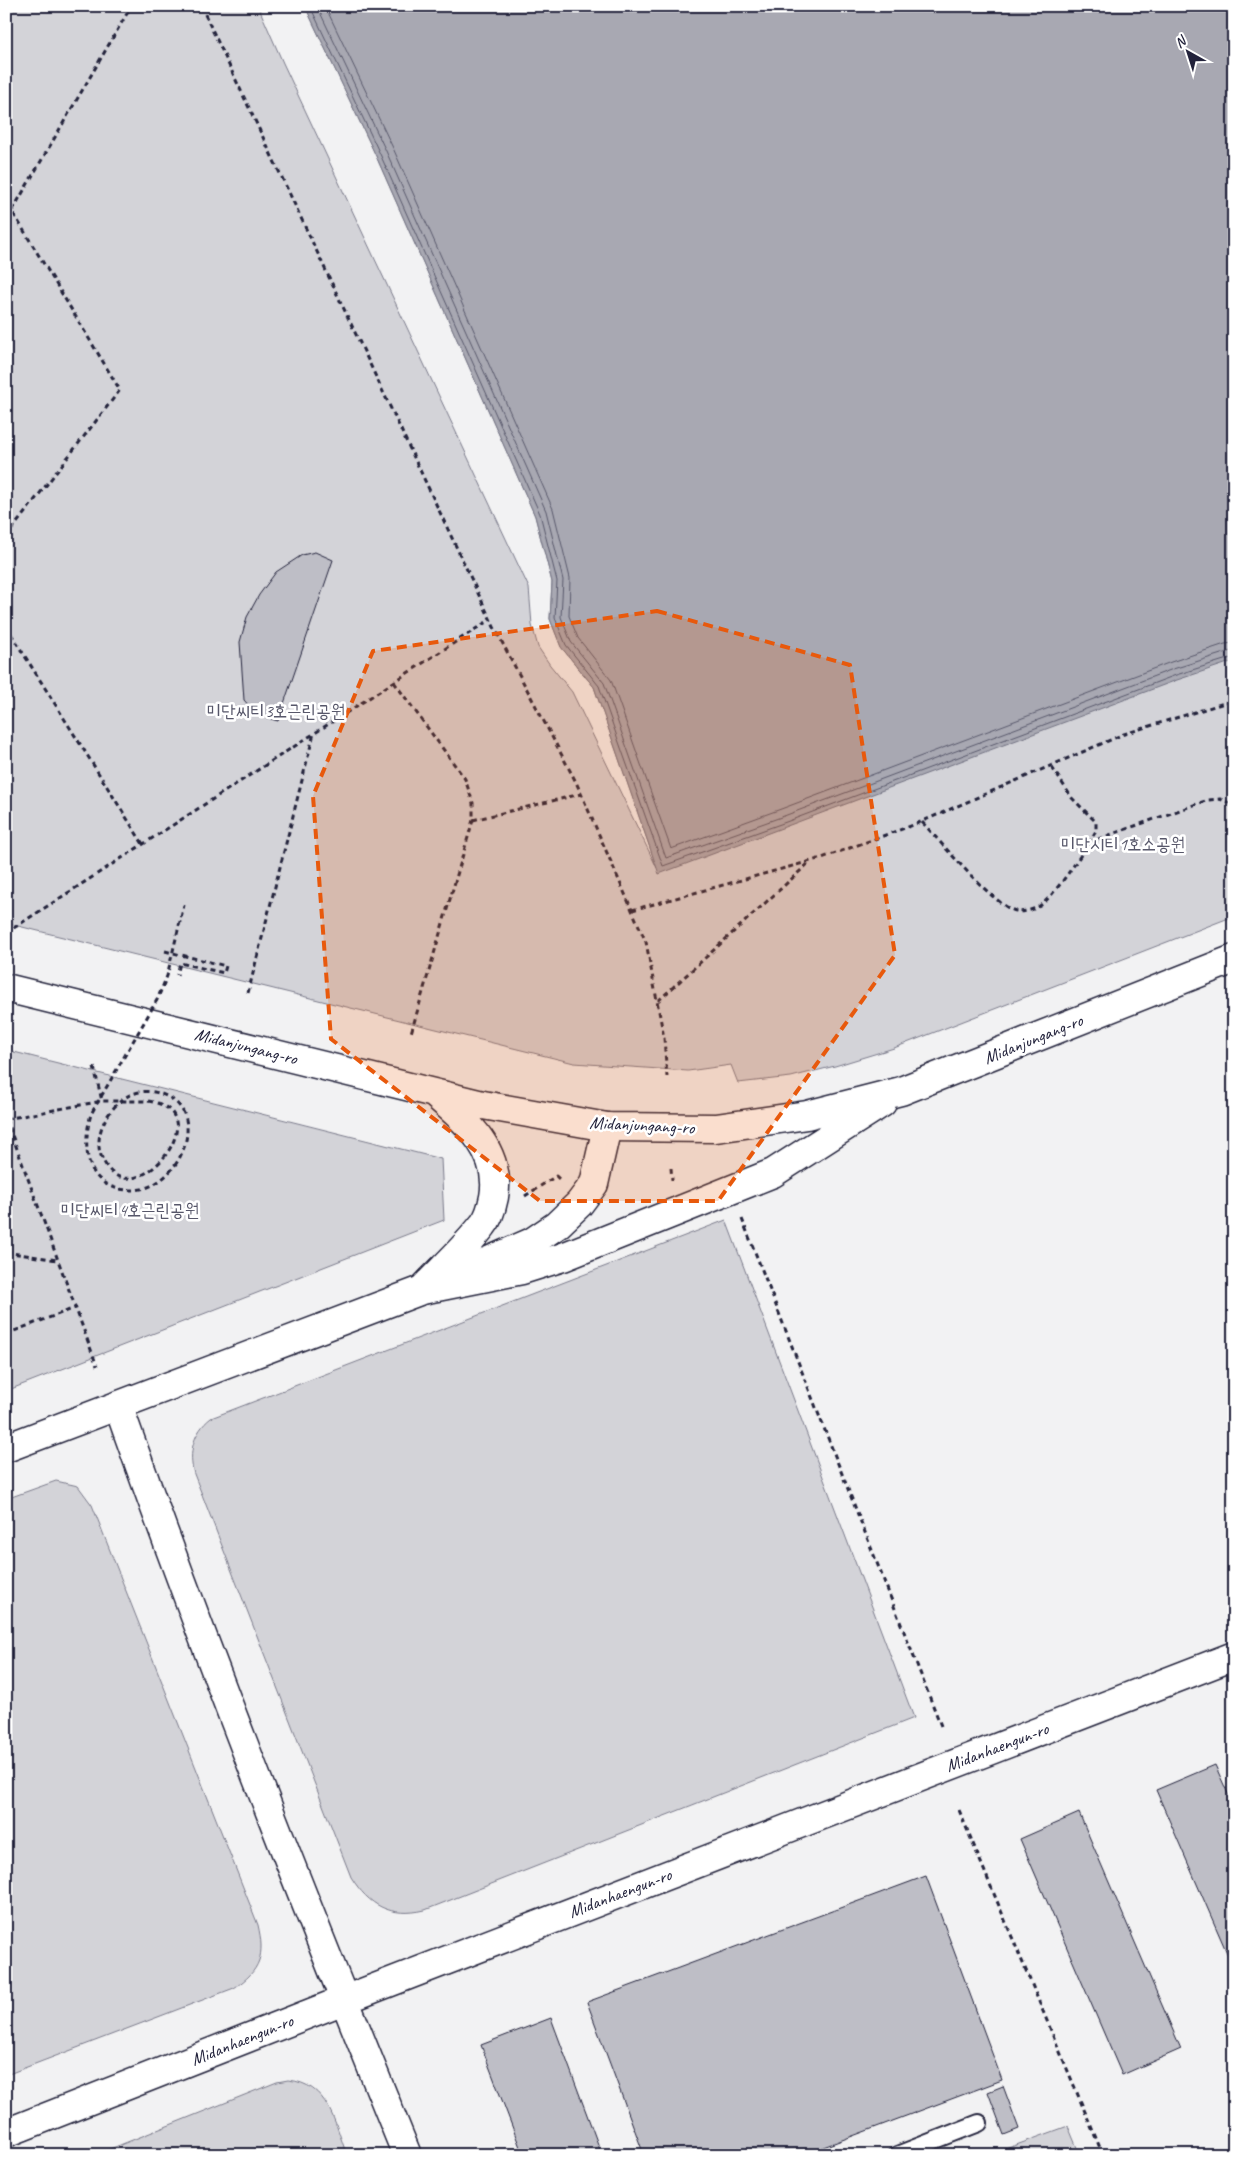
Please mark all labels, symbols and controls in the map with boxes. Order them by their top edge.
north arrow [1162,28,1212,78]
text: N [1171,31,1191,52]
park label: 미단씨티3호근린공원 [207,700,345,722]
park label: 미단시티1호소공원 [1061,833,1185,855]
street label: Midanjungang-ro [980,1009,1087,1069]
street label: Midanjungang-ro [193,1023,301,1070]
street label: Midanjungang-ro [589,1111,697,1139]
park label: 미단씨티4호근린공원 [61,1199,199,1221]
street label: Midanhaengun-ro [943,1717,1053,1777]
street label: Midanhaengun-ro [566,1863,676,1923]
street label: Midanhaengun-ro [188,2009,298,2070]

